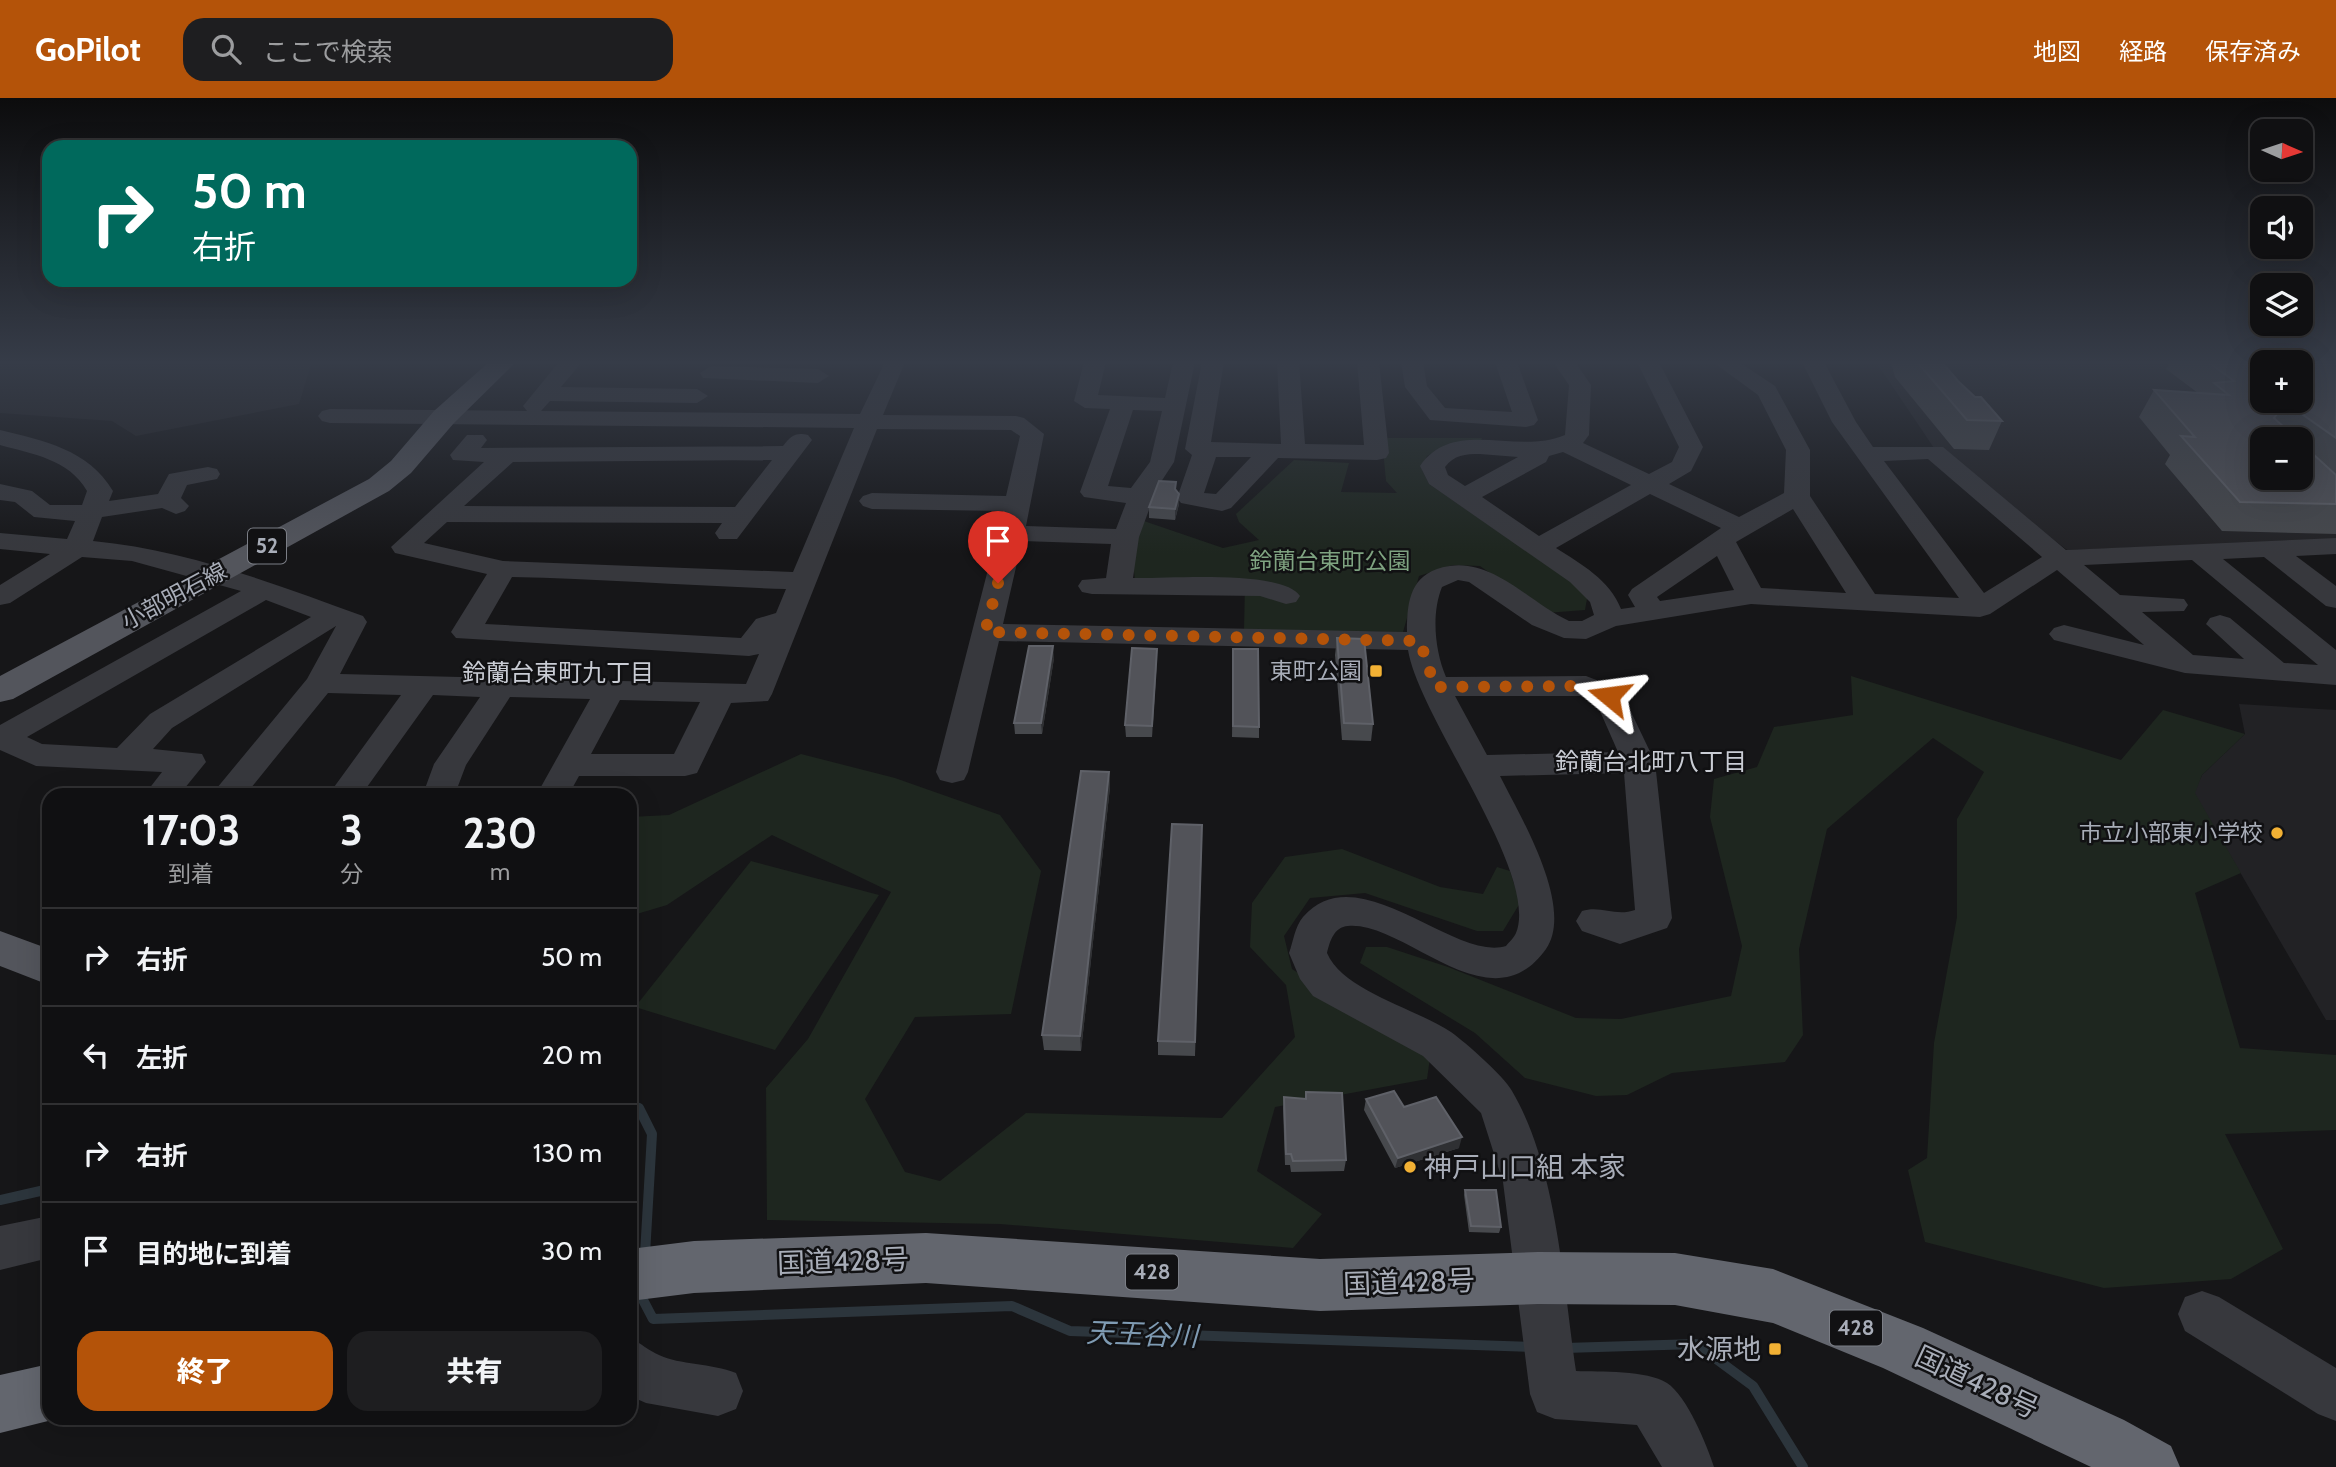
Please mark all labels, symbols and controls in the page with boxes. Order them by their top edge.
search box [183,18,673,81]
text: GoPilot [35,29,141,69]
icon: search [207,30,245,68]
text: ここで検索 [263,36,393,68]
text: 地図 [2033,37,2081,66]
text: 経路 [2119,37,2167,66]
text: 保存済み [2205,37,2301,66]
north arrow [2250,119,2314,182]
map controls [2250,119,2313,490]
text: 50 m [192,161,307,220]
icon: right [77,168,168,259]
button: sound [2250,196,2313,259]
text: 右折 [192,227,256,266]
button: layers [2250,273,2313,336]
button: + [2250,350,2313,413]
button: − [2250,427,2313,490]
pin [968,511,1028,583]
icon: arrive [979,522,1017,560]
road number: 52 [248,528,286,564]
park label: 鈴蘭台東町公園 [1250,547,1411,575]
street label: 小部明石線 [117,557,231,635]
place label: 東町公園 [1270,657,1362,685]
district label: 鈴蘭台東町九丁目 [462,658,654,687]
position arrow [1572,659,1646,733]
marker: 東町公園 [1368,663,1384,679]
district label: 鈴蘭台北町八丁目 [1555,747,1747,776]
text: 17:03 [142,804,240,856]
text: 3 [340,804,363,856]
text: 230 [463,807,537,859]
place label: 市立小部東小学校 [2079,819,2263,847]
marker: 市立小部東小学校 [2269,825,2285,841]
text: m [490,858,510,886]
text: 到着 [168,860,214,888]
text: 分 [340,860,363,888]
icon: right [77,938,115,976]
text: 50 m [541,941,602,973]
text: 右折 [136,944,188,976]
icon: left [77,1036,115,1074]
text: 20 m [542,1039,602,1071]
text: 左折 [136,1042,188,1074]
icon: right [77,1134,115,1172]
text: 130 m [533,1137,602,1169]
text: 右折 [136,1140,188,1172]
place label: 神戸山口組 本家 [1424,1150,1626,1184]
marker: 神戸山口組 本家 [1402,1159,1418,1175]
icon: arrive [77,1232,115,1270]
text: 30 m [541,1235,602,1267]
text: 目的地に到着 [136,1238,292,1270]
street label: 国道428号 [777,1242,909,1280]
road number: 428 [1126,1254,1178,1290]
street label: 国道428号 [1343,1263,1475,1301]
road number: 428 [1830,1310,1882,1346]
water label: 天王谷川 [1085,1315,1202,1353]
button: 終了 [77,1331,333,1411]
button: 共有 [347,1331,602,1411]
place label: 水源地 [1677,1332,1761,1366]
street label: 国道428号 [1910,1339,2044,1425]
marker: 水源地 [1767,1341,1783,1357]

